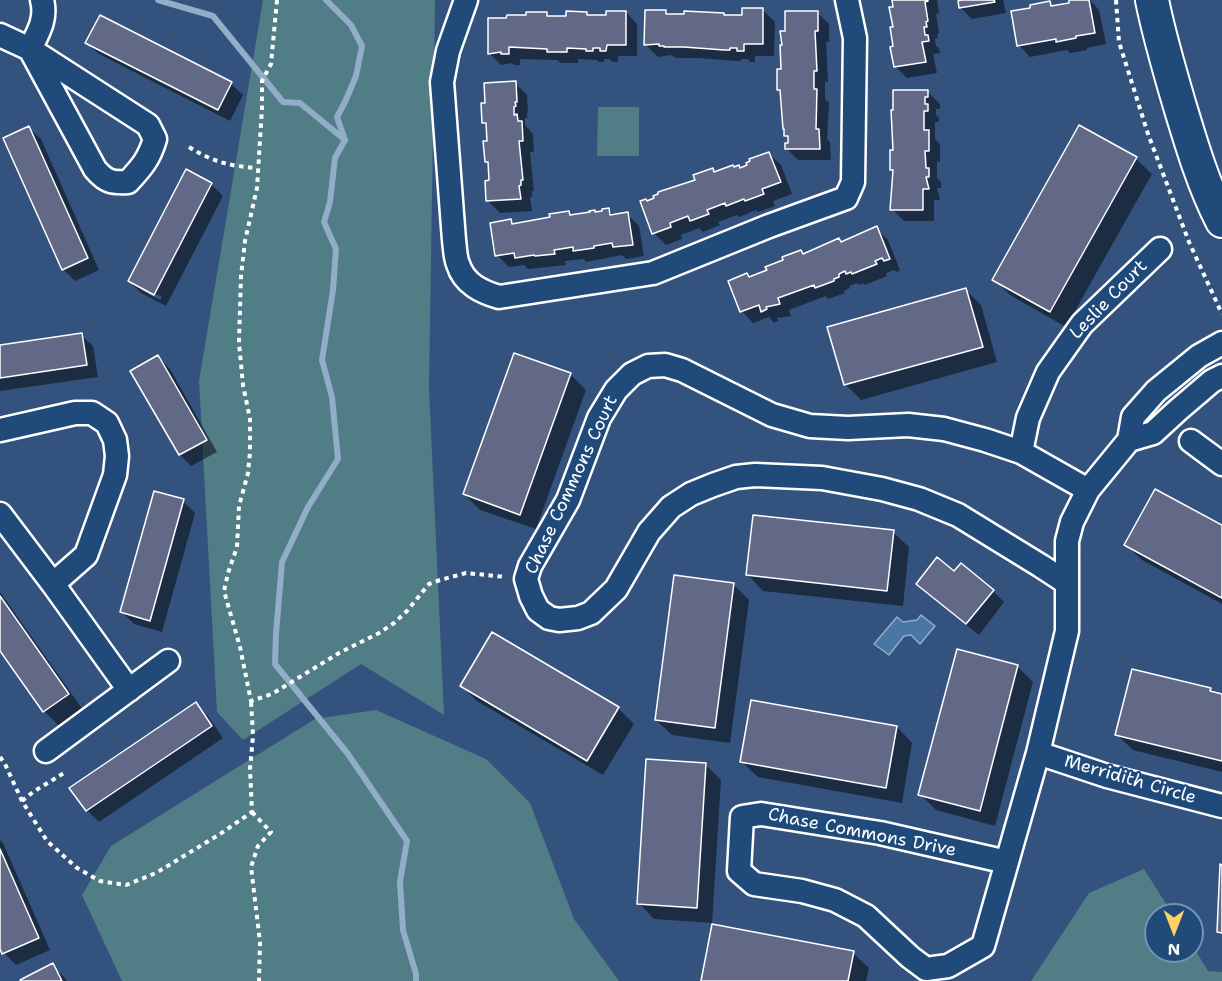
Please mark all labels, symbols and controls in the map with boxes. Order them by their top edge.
street label: Leslie Court [1066,256,1152,344]
street label: Chase Commons Court [521,392,623,578]
street label: Merridith Circle [1061,751,1199,809]
street label: Chase Commons Drive [766,804,958,862]
north arrow [1144,903,1204,963]
text: N [1168,939,1180,960]

